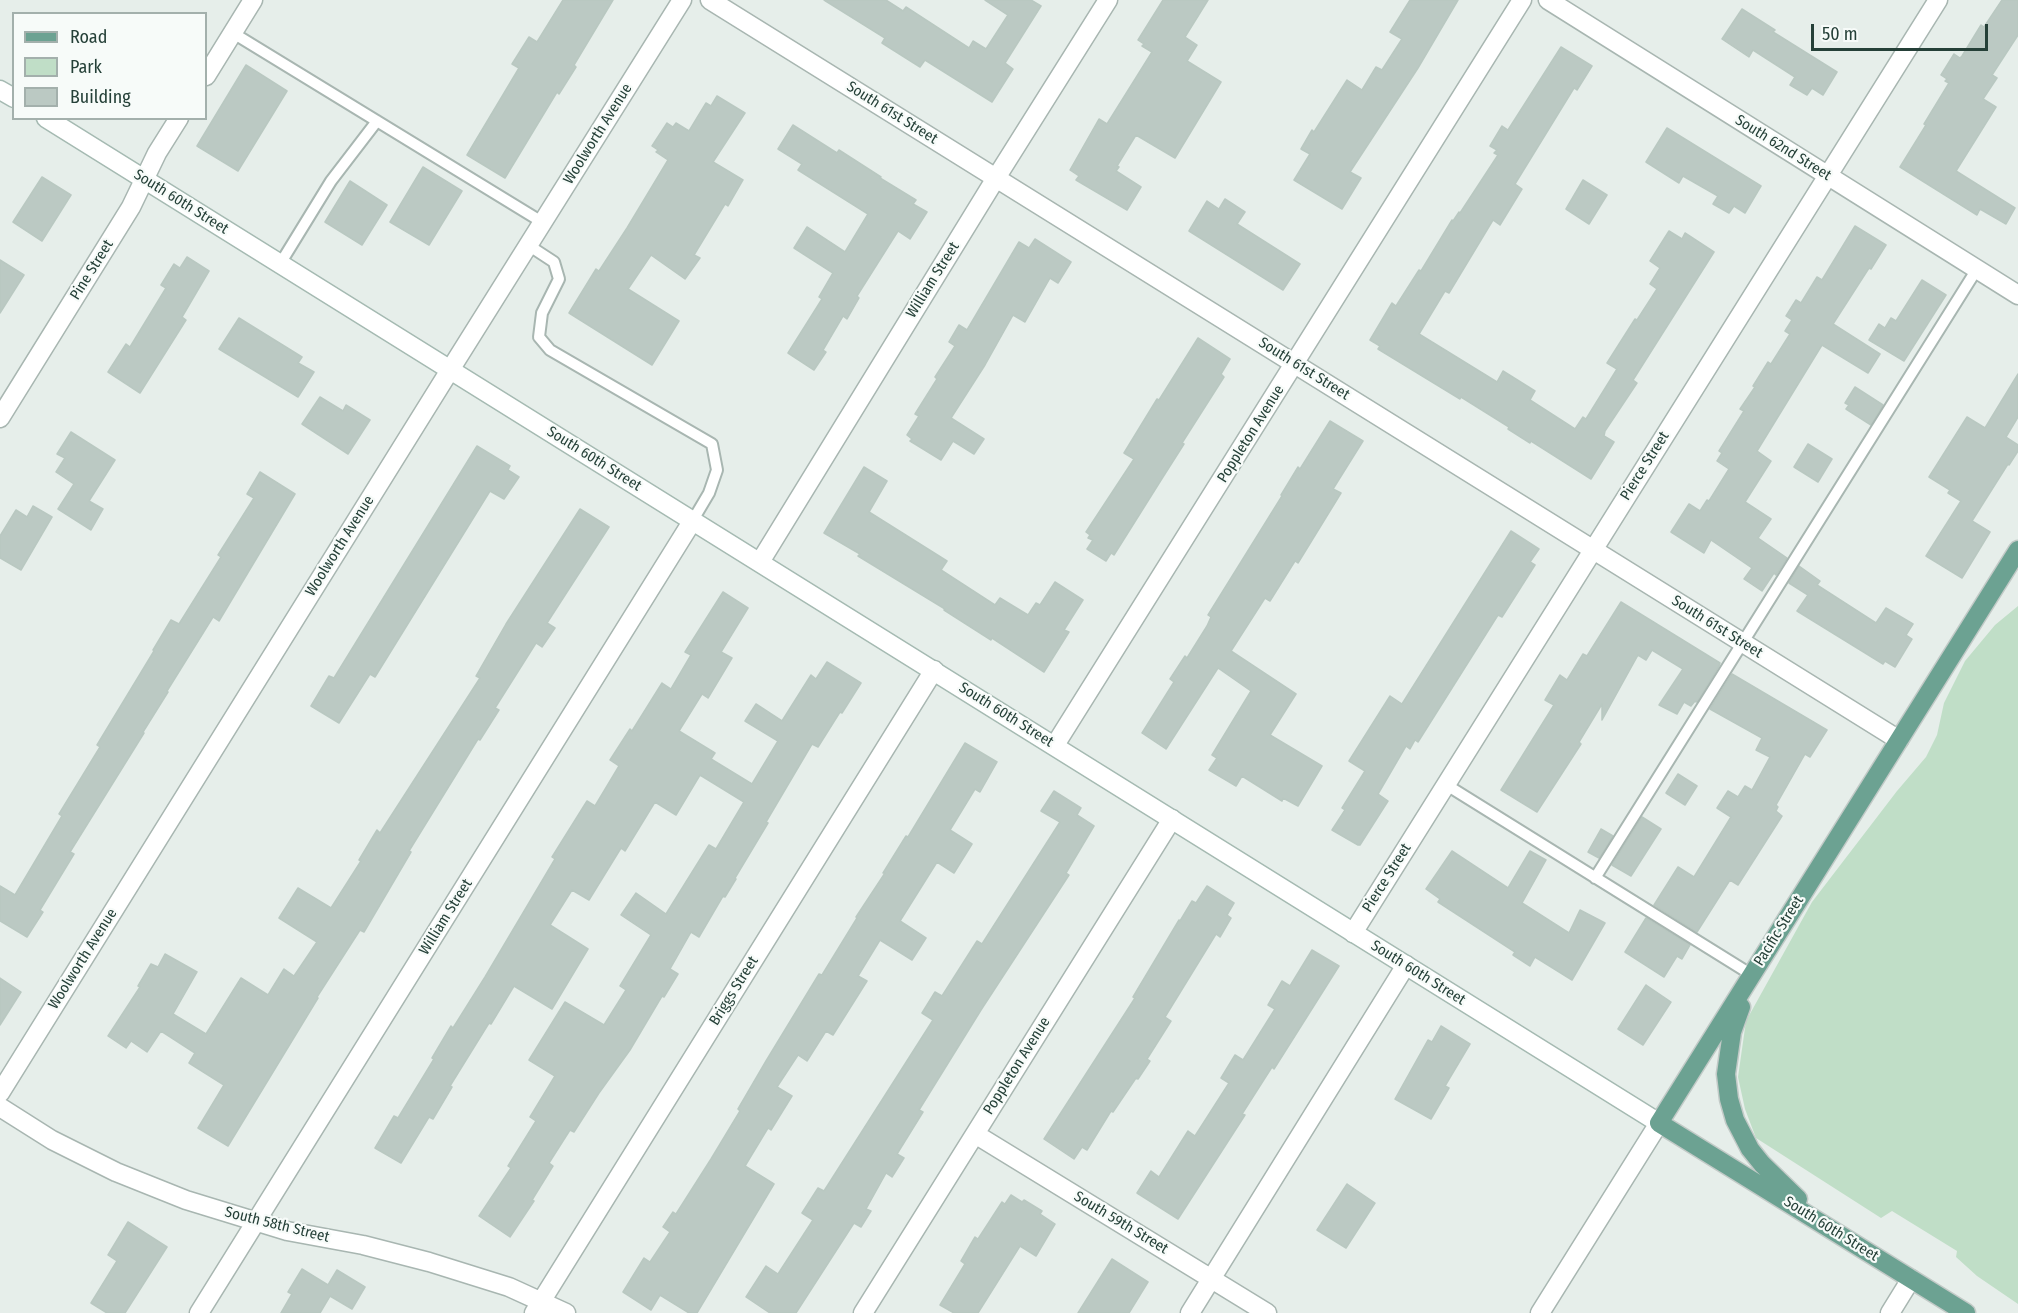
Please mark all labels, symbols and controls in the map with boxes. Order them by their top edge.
legend [12,12,207,120]
scale bar [1814,12,1991,50]
text: 50 m [1822,23,1858,45]
text: Road [70,26,107,48]
text: Park [70,56,102,78]
street label: South 61st Street [843,78,941,148]
street label: Woolworth Avenue [560,80,636,188]
text: Building [70,86,131,108]
street label: South 62nd Street [1732,111,1834,185]
street label: South 60th Street [130,166,232,238]
street label: Pine Street [67,237,117,303]
street label: William Street [903,239,963,321]
street label: South 61st Street [1255,334,1353,404]
street label: Poppleton Avenue [1214,382,1288,486]
street label: South 60th Street [543,423,645,495]
street label: Pierce Street [1617,428,1673,504]
street label: Woolworth Avenue [302,492,378,600]
street label: South 61st Street [1668,592,1766,662]
street label: South 60th Street [955,679,1057,751]
street label: Pierce Street [1359,840,1415,916]
street label: William Street [416,876,476,958]
street label: Pacific Street [1750,893,1808,969]
street label: Woolworth Avenue [45,905,121,1013]
street label: South 60th Street [1367,937,1469,1009]
street label: Briggs Street [706,953,762,1029]
street label: Poppleton Avenue [980,1014,1054,1118]
street label: South 59th Street [1071,1188,1171,1258]
street label: South 60th Street [1780,1193,1882,1265]
street label: South 58th Street [223,1203,331,1247]

